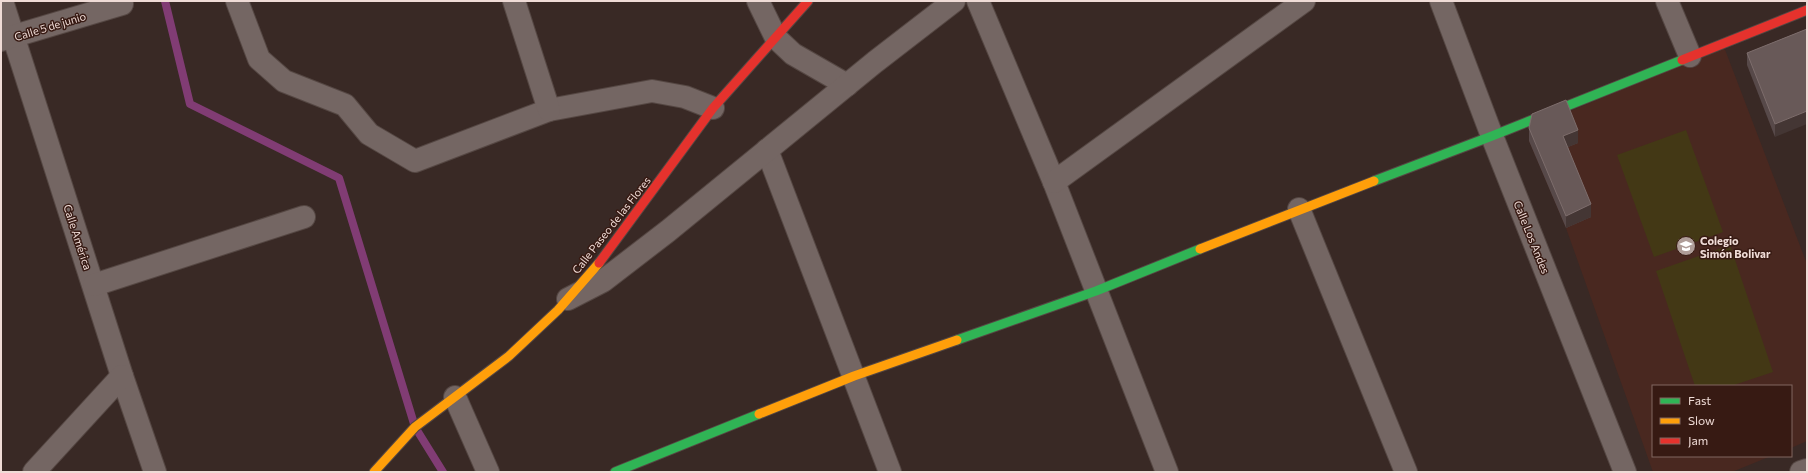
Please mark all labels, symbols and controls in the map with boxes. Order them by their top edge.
street label: Calle 5 de junio [13,9,88,43]
street label: Calle Paseo de las Flores [569,174,653,276]
street label: Calle Los Andes [1511,199,1553,275]
street label: Calle América [61,203,95,271]
place label: Colegio Simón Bolivar [1700,234,1771,260]
school or university icon: Colegio Simón Bolivar [1675,235,1697,257]
legend [1652,385,1792,457]
text: Fast [1688,393,1711,407]
text: Slow [1688,413,1715,427]
text: Jam [1688,433,1708,448]

